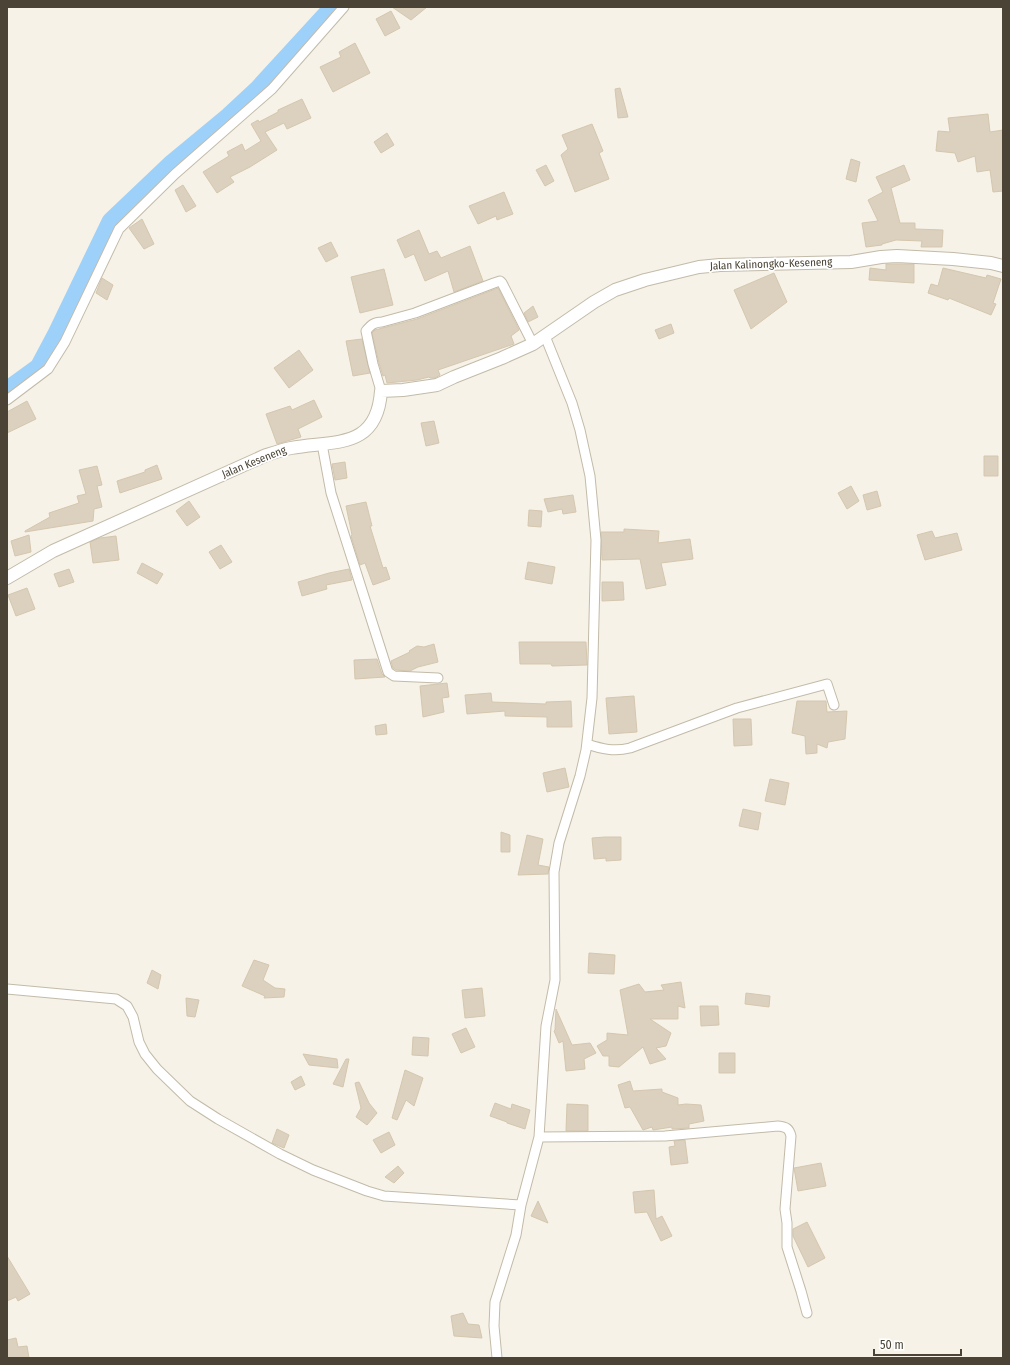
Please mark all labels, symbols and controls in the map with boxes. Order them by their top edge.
street label: Jalan Kalinongko-Keseneng [710,255,833,273]
street label: Jalan Keseneng [220,443,289,481]
scale bar [874,1331,961,1357]
text: 50 m [880,1338,904,1352]

